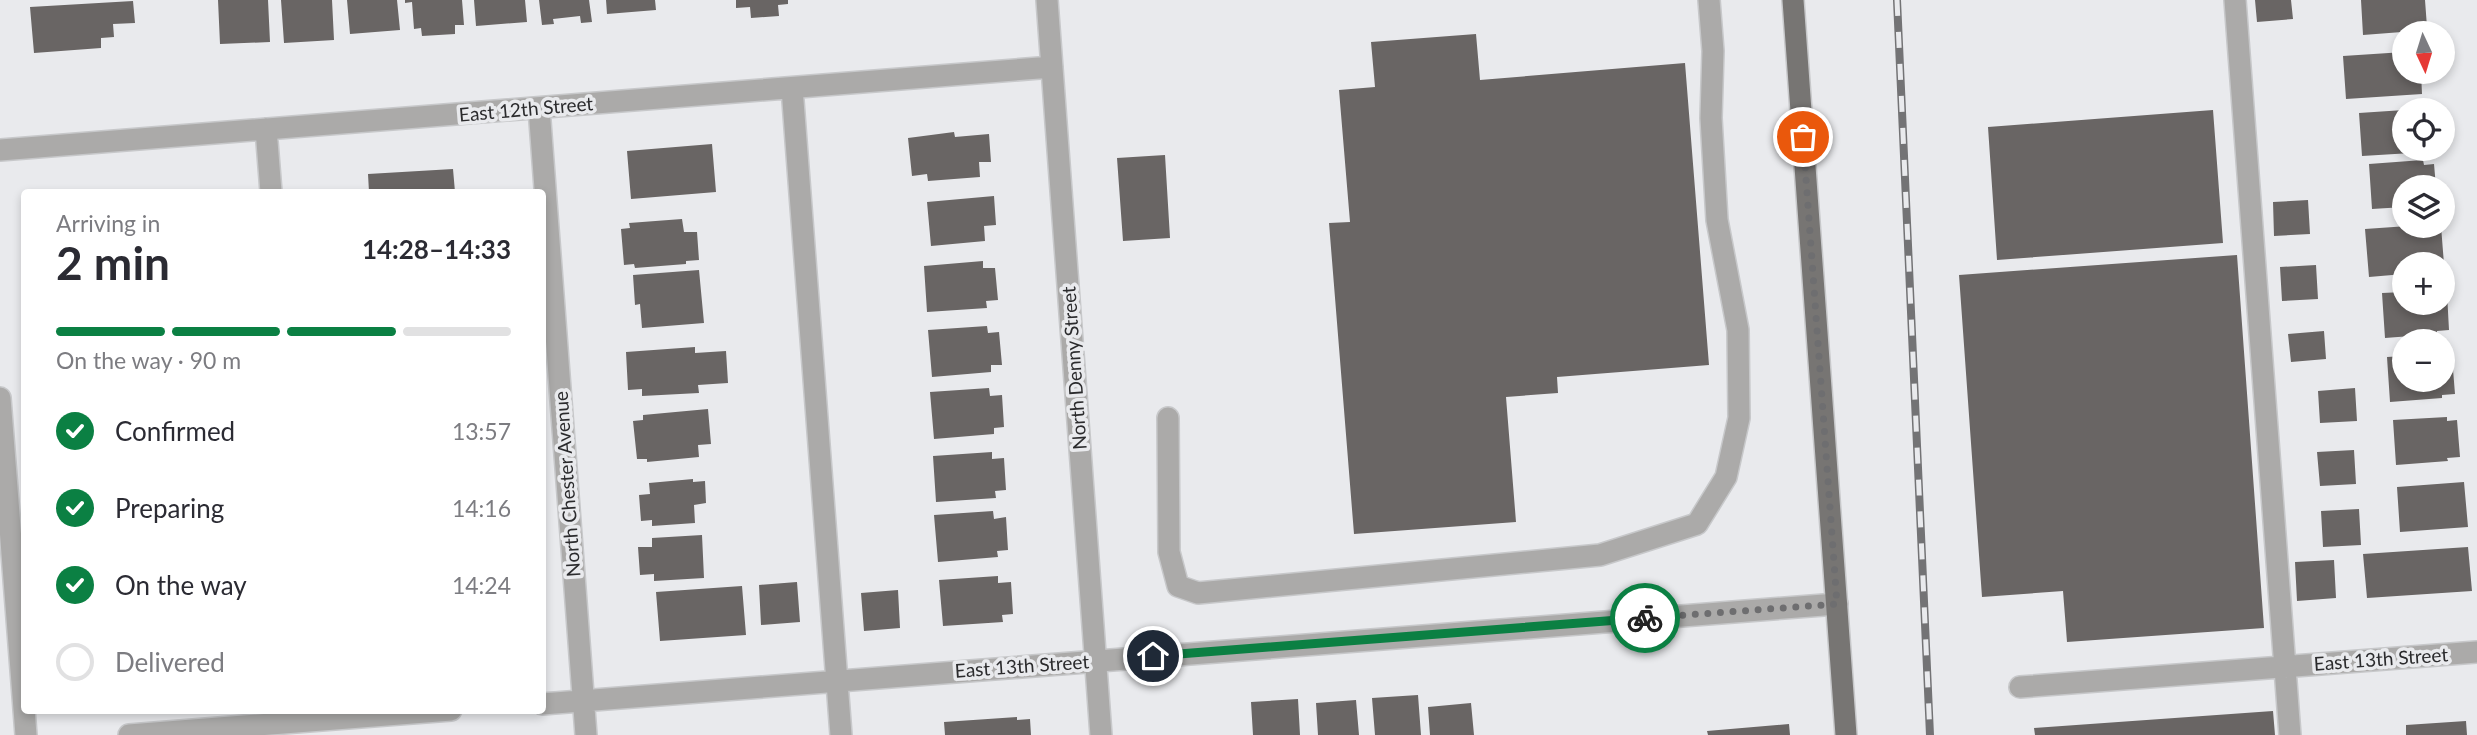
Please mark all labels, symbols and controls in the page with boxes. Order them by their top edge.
north arrow [2392,21,2455,84]
map controls [2392,21,2455,392]
street label: East 12th Street [458,91,594,126]
button: locate [2392,98,2455,161]
pin [1773,107,1833,167]
icon: bag [1784,118,1822,156]
button: layers [2392,175,2455,238]
text: Arriving in [56,209,160,237]
text: 14:28–14:33 [362,233,511,265]
text: 2 min [56,235,170,290]
button: + [2392,252,2455,315]
street label: North Denny Street [1056,285,1091,450]
button: − [2392,329,2455,392]
text: On the way · 90 m [56,346,241,374]
street label: North Chester Avenue [549,390,584,578]
icon: check [56,412,94,450]
text: Confirmed [115,415,235,447]
text: 13:57 [452,417,511,445]
icon: check [56,489,94,527]
text: Preparing [115,492,224,524]
text: 14:16 [452,494,511,522]
icon: check [56,566,94,604]
text: On the way [115,569,247,601]
text: 14:24 [452,571,511,599]
courier [1610,583,1680,653]
icon: bike [1626,599,1664,637]
pin [1123,626,1183,686]
icon: home [1134,637,1172,675]
street label: East 13th Street [2313,642,2449,675]
text: Delivered [115,646,225,678]
street label: East 13th Street [954,649,1090,682]

